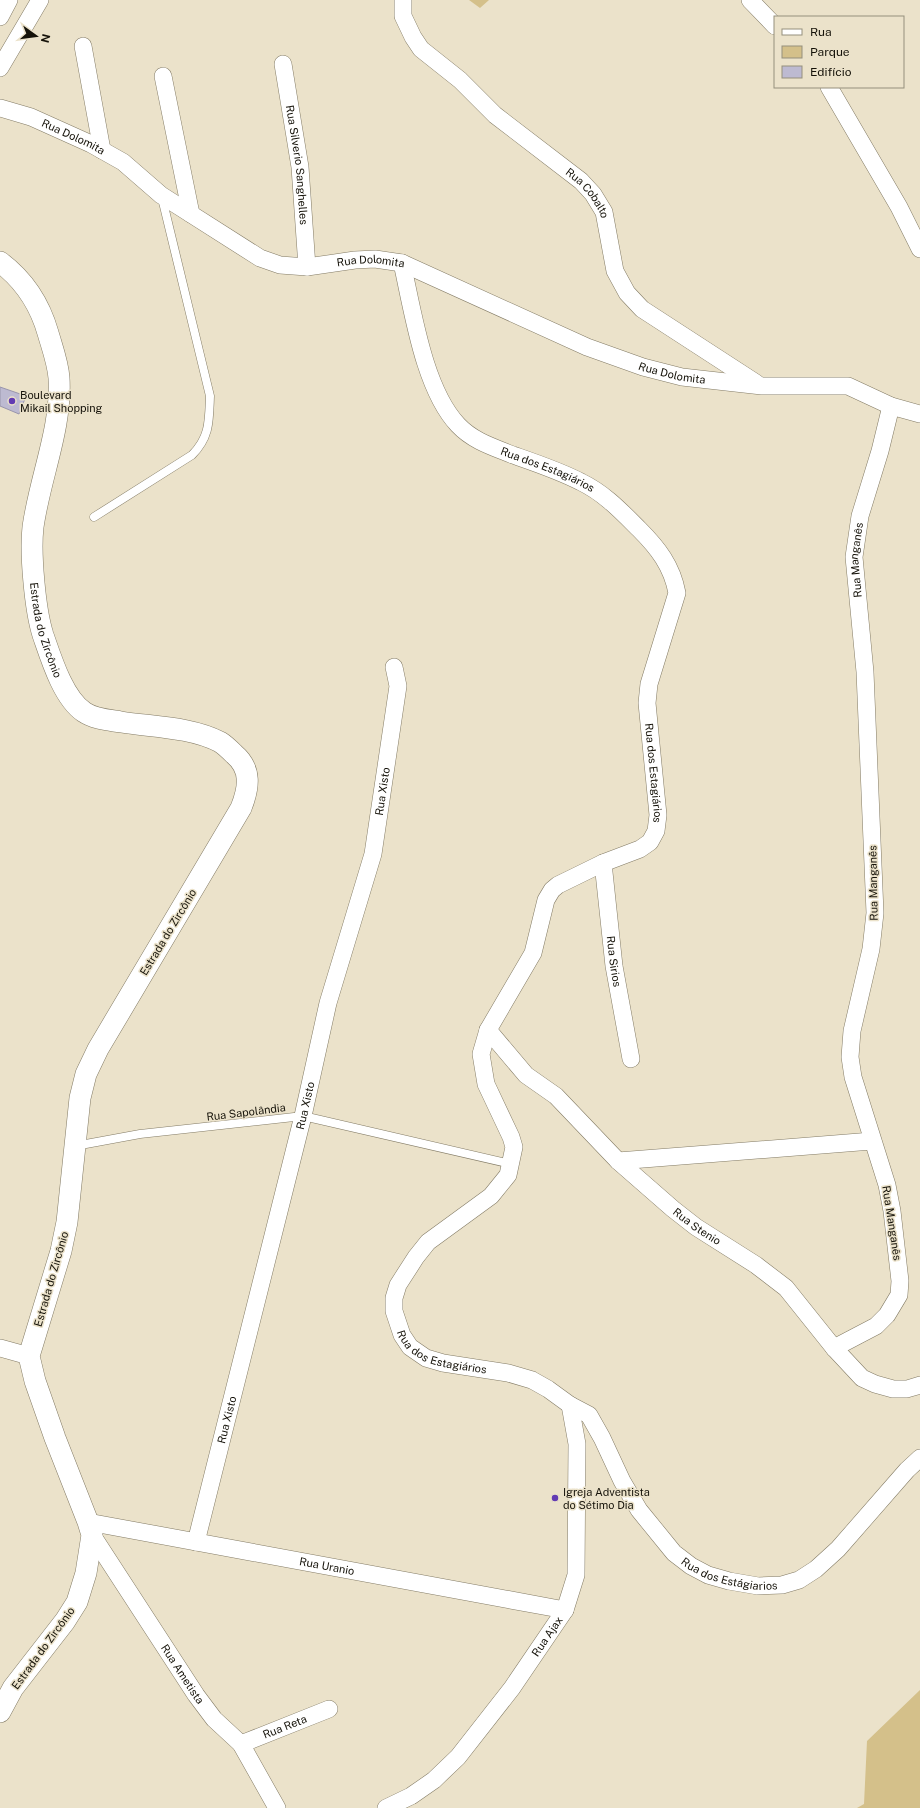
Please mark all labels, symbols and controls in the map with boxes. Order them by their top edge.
north arrow [16,16,56,56]
legend [774,16,904,88]
text: Rua [810,25,832,39]
text: N [39,33,53,44]
text: Parque [810,45,850,59]
text: Edifício [810,65,852,79]
street label: Rua Silverio Sanghelles [284,104,310,226]
street label: Rua Dolomita [40,117,107,157]
street label: Rua Cobalto [563,166,611,219]
street label: Rua Dolomita [336,253,405,269]
street label: Rua Dolomita [637,360,706,386]
place label: Boulevard Mikail Shopping [20,389,103,414]
marker: Boulevard Mikail Shopping [7,396,17,406]
street label: Rua dos Estagiários [499,445,597,494]
street label: Rua Manganês [848,521,865,598]
street label: Estrada do Zircônio [28,582,64,680]
street label: Rua dos Estagiários [643,722,664,824]
street label: Rua Xisto [373,766,392,816]
street label: Rua Manganês [866,845,880,921]
street label: Estrada do Zircônio [137,887,199,977]
street label: Rua Sirios [605,935,624,988]
street label: Rua Xisto [294,1080,316,1131]
street label: Rua Sapolândia [206,1101,286,1123]
street label: Rua Manganês [880,1185,904,1262]
street label: Rua Stenio [671,1205,723,1247]
street label: Estrada do Zircônio [32,1230,70,1328]
street label: Rua dos Estagiários [395,1329,488,1376]
street label: Rua Xisto [215,1395,238,1445]
place label: Igreja Adventista do Sétimo Dia [563,1486,650,1511]
marker: Igreja Adventista do Sétimo Dia [550,1493,560,1503]
street label: Rua Uranio [298,1555,355,1577]
street label: Rua dos Estágiarios [679,1555,778,1592]
street label: Estrada do Zircônio [9,1605,77,1691]
street label: Rua Ajax [529,1614,565,1659]
street label: Rua Ametista [159,1642,206,1706]
street label: Rua Reta [261,1713,308,1741]

